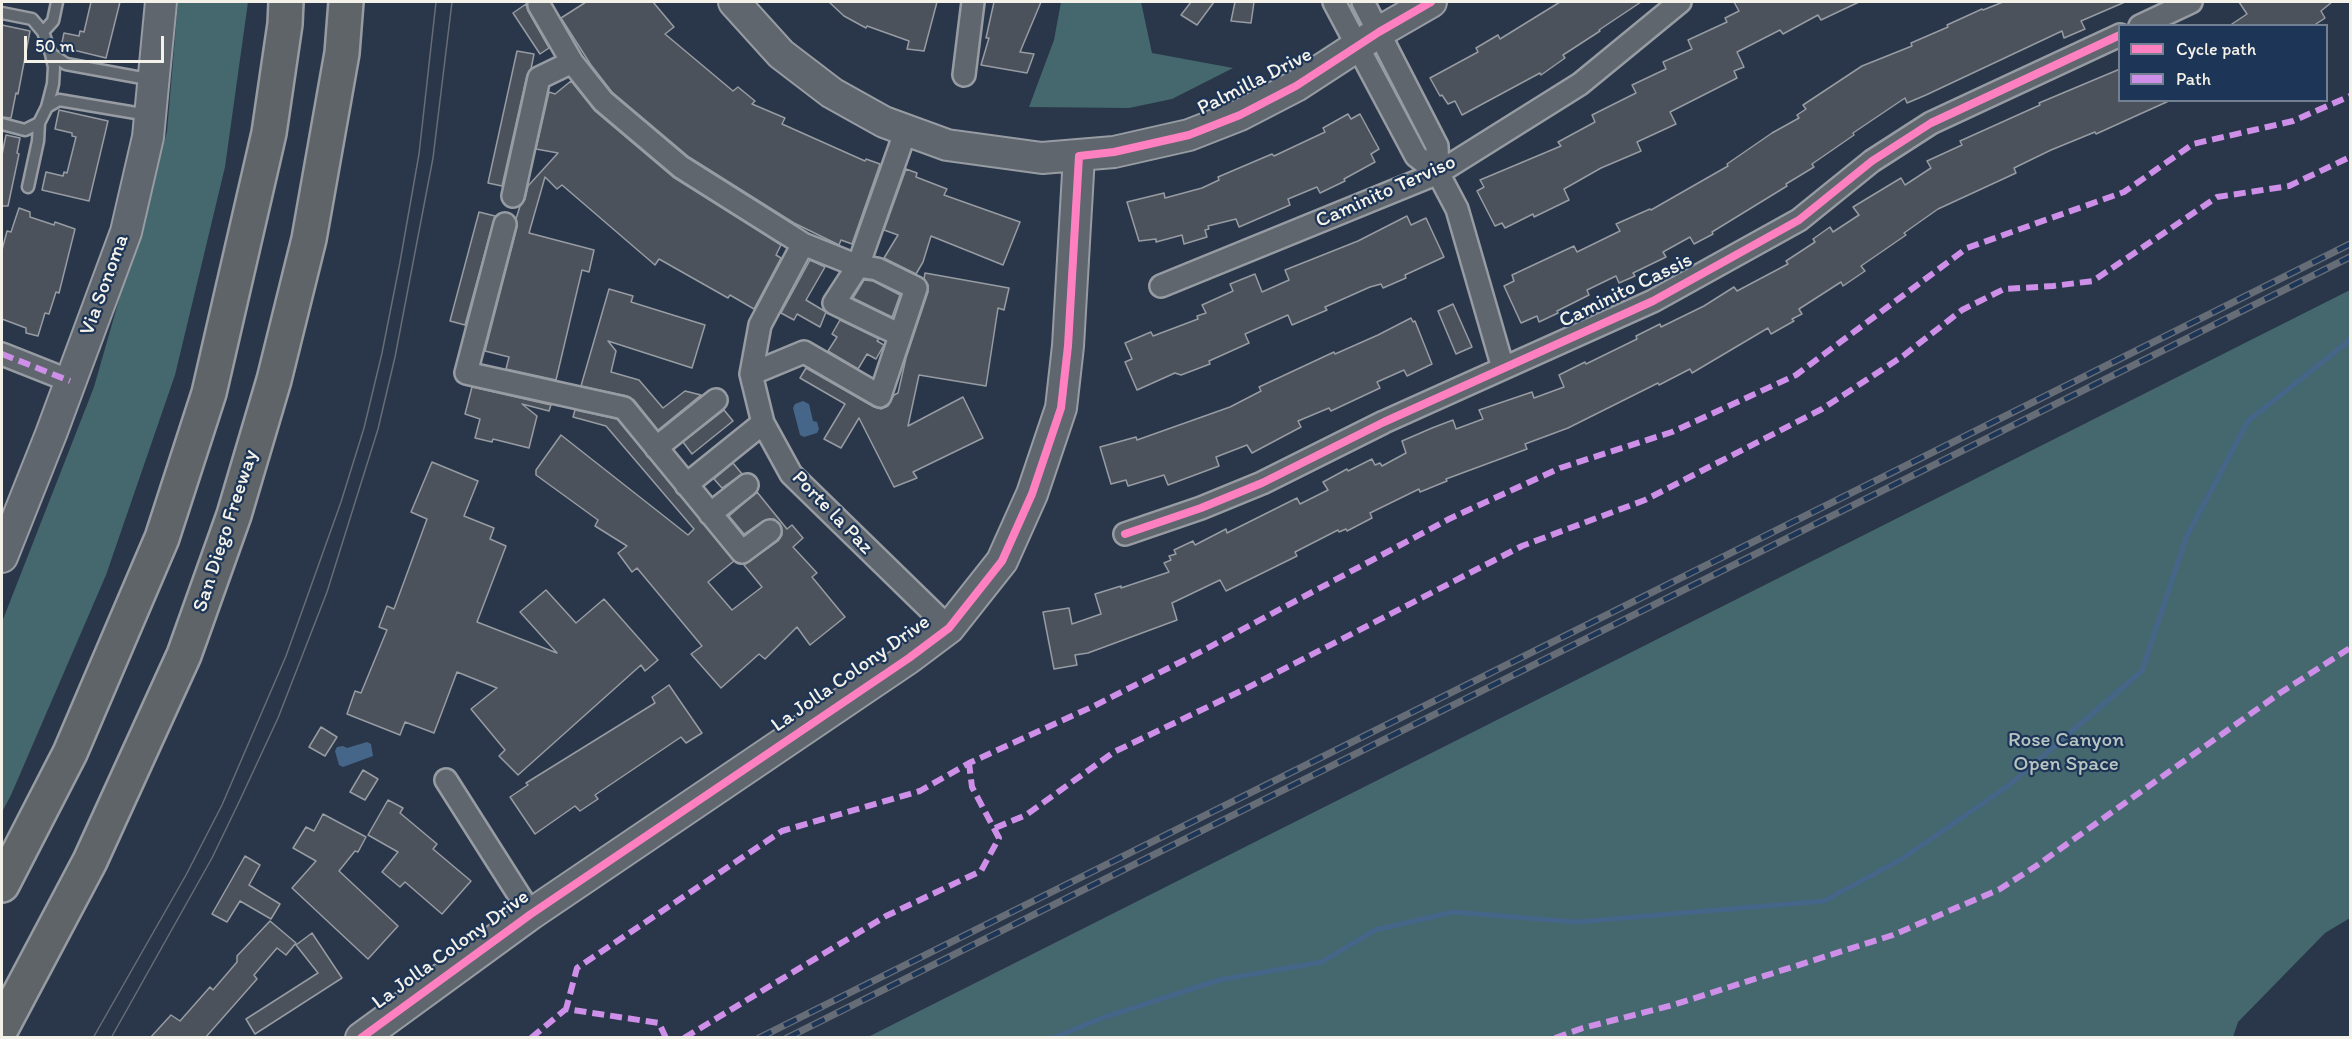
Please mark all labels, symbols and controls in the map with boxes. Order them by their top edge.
scale bar [27,24,166,62]
legend [2118,24,2328,102]
text: 50 m [35,35,75,57]
text: Cycle path [2176,38,2256,60]
street label: Palmilla Drive [1193,42,1317,122]
text: Path [2176,68,2211,90]
street label: Caminito Terviso [1312,150,1460,234]
street label: Via Sonoma [75,231,135,339]
street label: Caminito Cassis [1555,248,1697,334]
street label: San Diego Freeway [188,447,264,615]
street label: Porte la Paz [786,466,878,560]
street label: La Jolla Colony Drive [767,610,935,738]
park label: Rose Canyon Open Space [2008,728,2124,778]
street label: La Jolla Colony Drive [368,885,534,1015]

